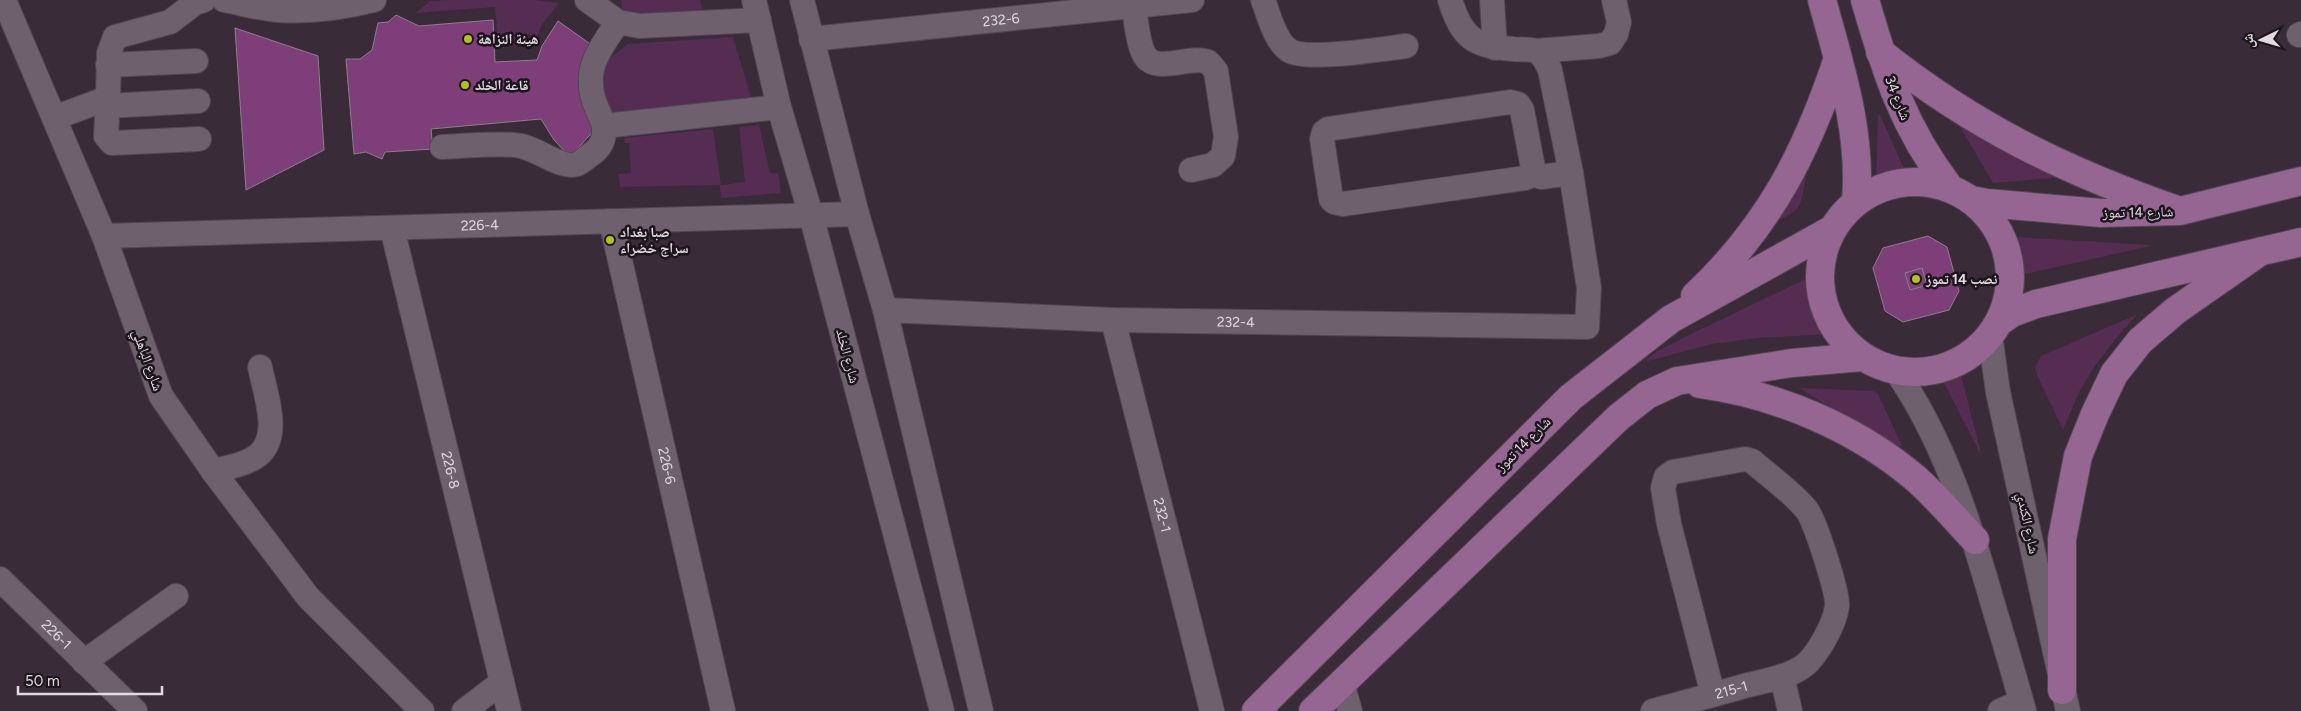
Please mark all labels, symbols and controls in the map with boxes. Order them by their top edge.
street label: 232-6 [982,10,1020,30]
north arrow [2236,15,2286,65]
place label: هيئة النزاهة [478,31,539,48]
marker: هيئة النزاهة [462,33,474,45]
text: ش [2239,33,2258,49]
street label: شارع 34 [1880,73,1914,123]
place label: قاعة الخلد [475,77,529,94]
marker: قاعة الخلد [459,79,471,91]
street label: شارع 14 تموز [2102,203,2173,223]
street label: 226-4 [461,216,499,235]
place label: صبا بغداد سراج خضراء [620,224,689,257]
marker: صبا بغداد سراج خضراء [604,234,616,246]
place label: نصب 14 تموز [1925,271,1997,288]
marker: نصب 14 تموز [1910,273,1922,285]
street label: 232-4 [1217,314,1255,331]
street label: شارع الباهلي [126,327,166,394]
street label: شارع الخلد [831,327,863,386]
street label: شارع 14 تموز [1492,413,1555,477]
street label: 226-6 [654,446,679,486]
street label: 226-8 [437,450,463,491]
street label: شارع الكندي [2010,491,2042,556]
street label: 232-1 [1149,496,1174,534]
street label: 226-1 [38,616,75,653]
scale bar [18,664,161,696]
text: 50 m [25,672,60,690]
street label: 215-1 [1713,678,1750,703]

